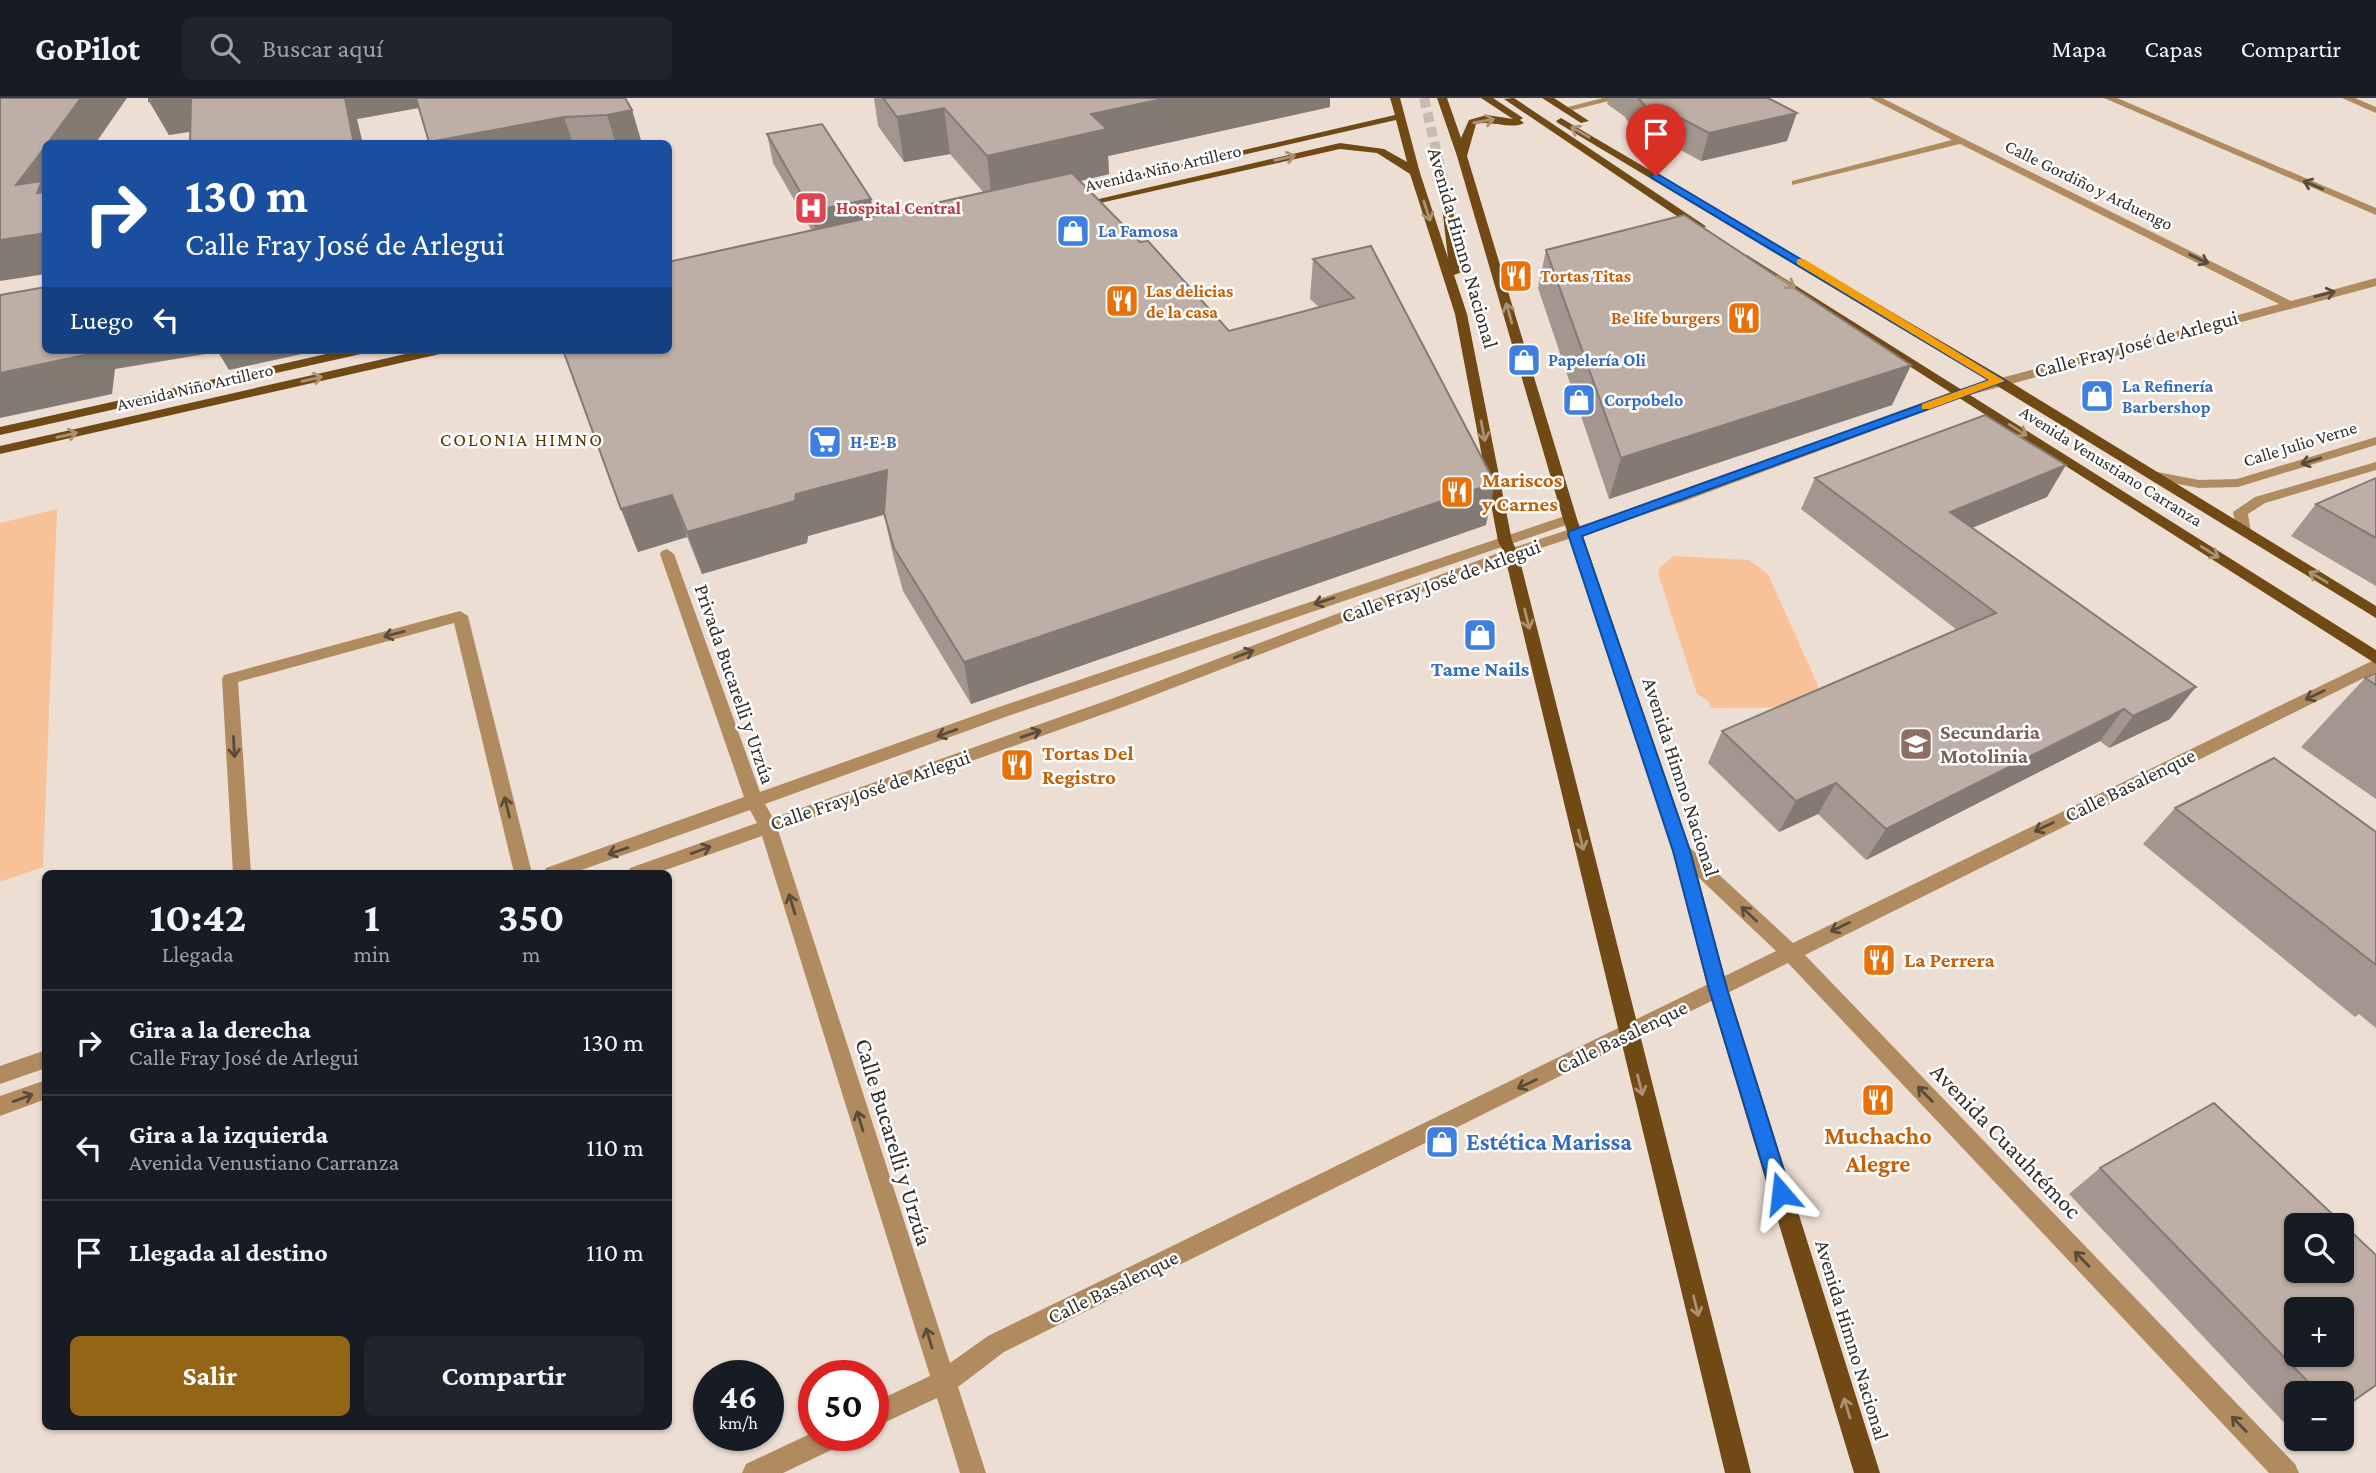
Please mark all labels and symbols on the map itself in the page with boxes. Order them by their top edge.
pin [1626,104,1686,176]
one-way arrow [1472,113,1494,126]
one-way arrow [1570,124,1590,138]
street label: Calle Gordiño y Arduengo [2002,136,2176,234]
street label: Avenida Niño Artillero [1083,140,1243,196]
street label: Avenida Himno Nacional [1423,145,1503,351]
one-way arrow [1273,151,1296,165]
one-way arrow [2303,178,2324,191]
hospital icon: Hospital Central [792,189,830,227]
place label: Hospital Central [836,198,961,218]
one-way arrow [1422,199,1434,221]
shop icon: La Famosa [1054,212,1092,250]
place label: La Famosa [1098,221,1179,241]
one-way arrow [2188,253,2209,267]
restaurant icon: Tortas Titas [1497,257,1535,295]
place label: Tortas Titas [1540,266,1631,286]
one-way arrow [1775,275,1795,289]
place label: Las delicias de la casa [1146,281,1233,322]
restaurant icon: Las delicias de la casa [1103,282,1141,320]
one-way arrow [2313,287,2336,301]
restaurant icon: Be life burgers [1725,299,1763,337]
one-way arrow [1501,302,1514,324]
street label: Calle Fray José de Arlegui [2032,305,2241,383]
place label: Be life burgers [1611,308,1720,328]
shop icon: Papelería Oli [1505,341,1543,379]
place label: Papelería Oli [1548,350,1647,370]
street label: Avenida Niño Artillero [115,359,275,415]
one-way arrow [300,372,323,385]
place label: La Refinería Barbershop [2122,376,2214,417]
shop icon: La Refinería Barbershop [2078,377,2116,415]
shop icon: Corpobelo [1560,381,1598,419]
place label: Corpobelo [1604,390,1683,410]
street label: Avenida Venustiano Carranza [2016,402,2206,530]
street label: Calle Julio Verne [2241,417,2359,471]
one-way arrow [1477,419,1491,442]
supermarket icon: H-E-B [806,423,844,461]
one-way arrow [2008,423,2028,437]
one-way arrow [55,427,78,441]
district label: COLONIA HIMNO [440,429,604,450]
place label: H-E-B [850,432,897,452]
one-way arrow [2300,456,2322,469]
place label: Mariscos y Carnes [1481,468,1563,516]
restaurant icon: Mariscos y Carnes [1438,473,1476,511]
street label: Calle Fray José de Arlegui [1338,534,1544,628]
one-way arrow [2200,545,2220,559]
one-way arrow [2308,570,2328,584]
street label: Privada Bucarelli y Urzúa [690,581,781,787]
one-way arrow [1313,595,1335,608]
one-way arrow [1521,607,1534,630]
shop icon: Tame Nails [1461,616,1499,654]
one-way arrow [383,628,406,641]
one-way arrow [1232,647,1254,659]
place label: Tame Nails [1431,657,1530,681]
street label: Avenida Himno Nacional [1637,674,1725,880]
one-way arrow [2305,688,2326,702]
place label: Secundaria Motolinia [1940,720,2041,768]
school or university icon: Secundaria Motolinia [1897,725,1935,763]
one-way arrow [937,727,959,740]
one-way arrow [1019,727,1041,739]
one-way arrow [228,735,241,758]
place label: Tortas Del Registro [1042,741,1134,789]
street label: Calle Basalenque [2061,743,2199,827]
street label: Calle Fray José de Arlegui [767,744,974,835]
restaurant icon: Tortas Del Registro [998,746,1036,784]
one-way arrow [499,796,513,819]
one-way arrow [2034,821,2055,835]
one-way arrow [1574,828,1588,851]
one-way arrow [689,843,711,855]
one-way arrow [607,846,629,858]
one-way arrow [785,894,797,916]
one-way arrow [1741,905,1758,922]
one-way arrow [1830,921,1851,935]
restaurant icon: La Perrera [1860,941,1898,979]
place label: La Perrera [1904,948,1996,972]
street label: Calle Basalenque [1553,995,1691,1079]
street label: Calle Bucarelli y Urzúa [850,1035,939,1249]
street label: Avenida Cuauhtémoc [1925,1058,2087,1224]
one-way arrow [1634,1073,1647,1096]
one-way arrow [1517,1078,1538,1091]
restaurant icon: Muchacho Alegre [1859,1081,1897,1119]
one-way arrow [1917,1086,1934,1103]
one-way arrow [11,1090,33,1103]
one-way arrow [853,1111,866,1133]
place label: Muchacho Alegre [1824,1122,1932,1177]
shop icon: Estética Marissa [1423,1123,1461,1161]
place label: Estética Marissa [1466,1128,1632,1155]
position arrow [1744,1156,1818,1230]
street label: Avenida Himno Nacional [1810,1237,1894,1443]
street label: Calle Basalenque [1044,1245,1182,1329]
one-way arrow [2074,1250,2090,1268]
one-way arrow [1690,1294,1703,1316]
one-way arrow [921,1328,934,1350]
speed limit sign: 50 [798,1360,889,1451]
one-way arrow [1840,1397,1853,1419]
one-way arrow [2230,1415,2247,1432]

